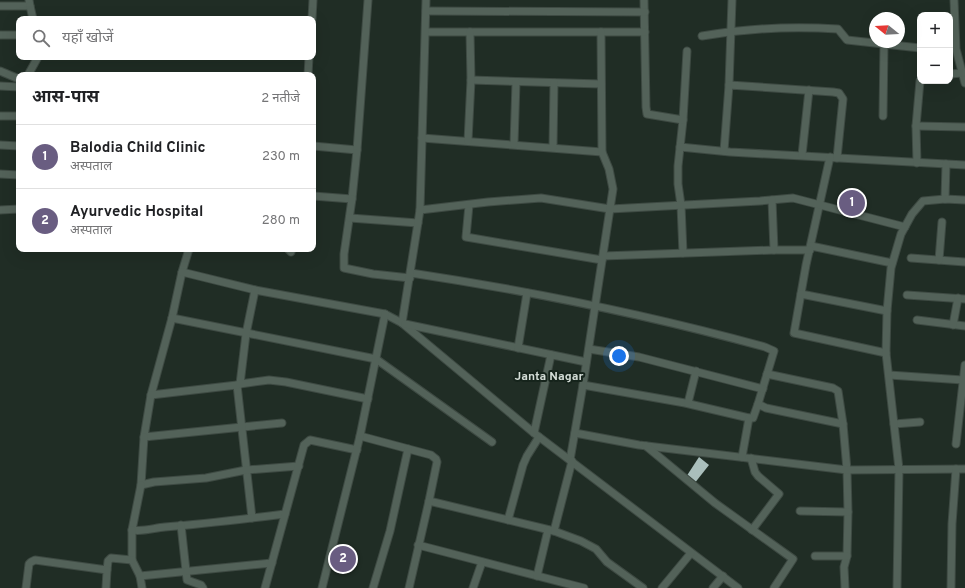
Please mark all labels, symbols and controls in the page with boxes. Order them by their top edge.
north arrow [869,12,905,48]
map controls [917,12,953,84]
button: + [917,12,953,48]
search box [16,16,316,60]
icon: search [30,27,52,49]
text: यहाँ खोजें [62,29,113,48]
button: − [917,48,953,84]
text: आस-पास [32,87,99,109]
text: 2 नतीजे [261,91,300,107]
text: Balodia Child Clinic [70,139,206,158]
text: 1 [42,149,48,165]
text: 230 m [262,149,300,165]
text: अस्पताल [70,159,112,175]
pin: 1 [839,188,865,218]
text: Ayurvedic Hospital [70,203,203,222]
text: 2 [41,213,49,229]
text: 280 m [262,213,300,229]
text: अस्पताल [70,223,112,239]
your location [609,346,629,366]
district label: Janta Nagar [515,369,583,385]
pin: 2 [330,544,356,574]

